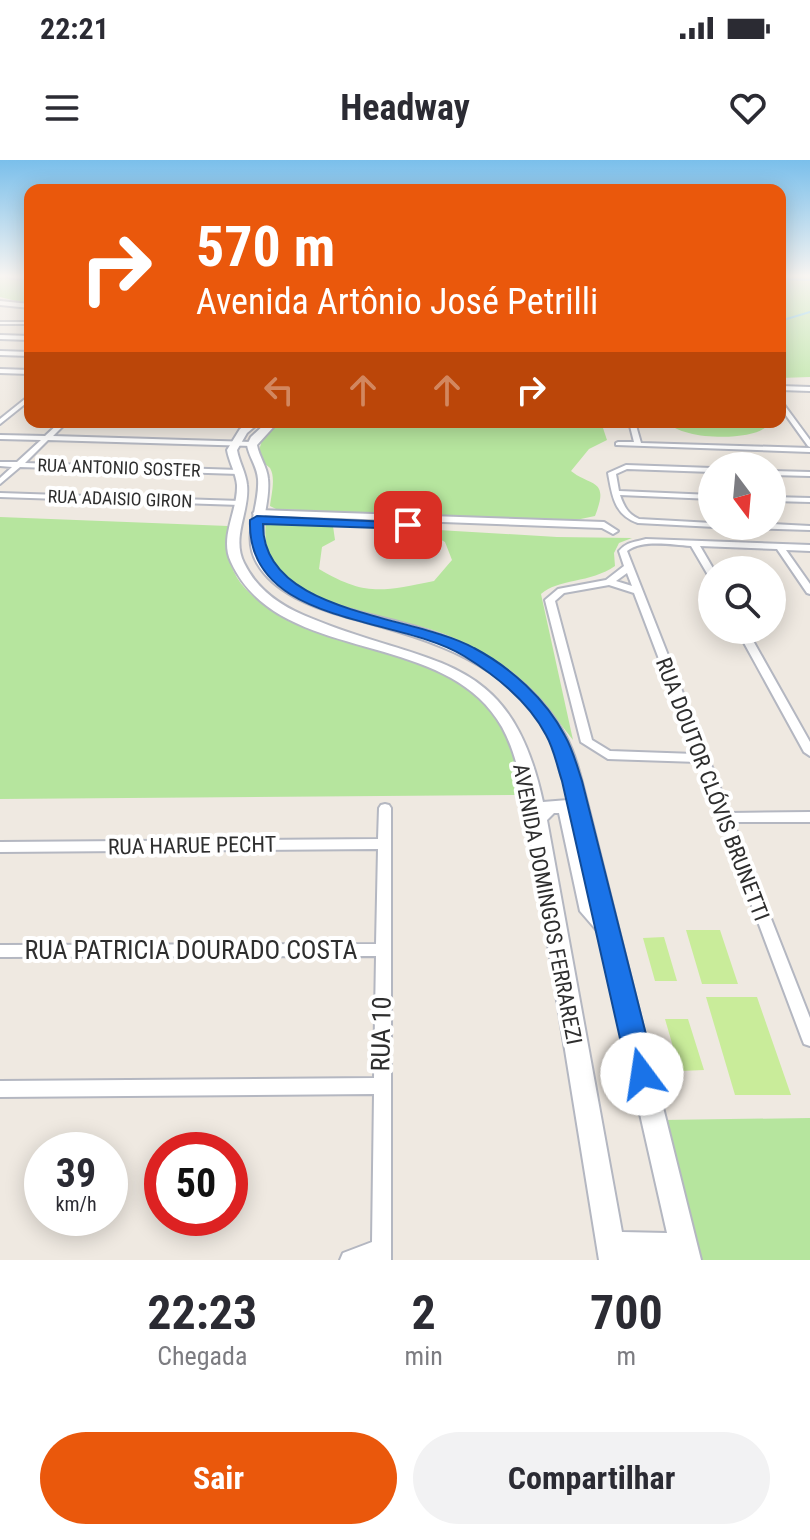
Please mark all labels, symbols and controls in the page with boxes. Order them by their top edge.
text: 22:21 [40,11,109,46]
icon: menu [40,86,84,130]
icon: heart [726,86,770,130]
text: Headway [340,87,470,129]
text: 570 m [196,214,335,280]
icon: right [64,216,168,320]
text: Avenida Artônio José Petrilli [196,281,598,323]
icon: left [257,368,301,412]
icon: ahead [341,368,385,412]
icon: ahead [425,368,469,412]
icon: right [509,368,553,412]
north arrow [698,452,786,540]
map controls [698,452,786,644]
street label: RUA ANTONIO SOSTER [37,454,201,481]
street label: RUA ADAISIO GIRON [47,485,193,512]
pin [374,491,442,559]
icon: arrive [386,503,430,547]
button: search [698,556,786,644]
street label: RUA DOUTOR CLÓVIS BRUNETTI [651,654,775,924]
street label: AVENIDA DOMINGOS FERRAREZI [508,762,587,1047]
street label: RUA HARUE PECHT [108,832,276,859]
street label: RUA PATRICIA DOURADO COSTA [24,935,358,965]
street label: RUA 10 [365,996,397,1072]
position arrow [600,1032,684,1116]
speed limit sign: 50 [144,1132,248,1236]
text: 39 [56,1150,96,1197]
text: km/h [55,1192,97,1216]
text: 22:23 [147,1284,257,1341]
text: 2 [412,1284,436,1341]
text: 700 [590,1284,663,1341]
text: Chegada [157,1341,247,1371]
text: min [405,1341,443,1371]
text: m [617,1341,636,1371]
button: Sair [40,1432,397,1524]
button: Compartilhar [413,1432,770,1524]

